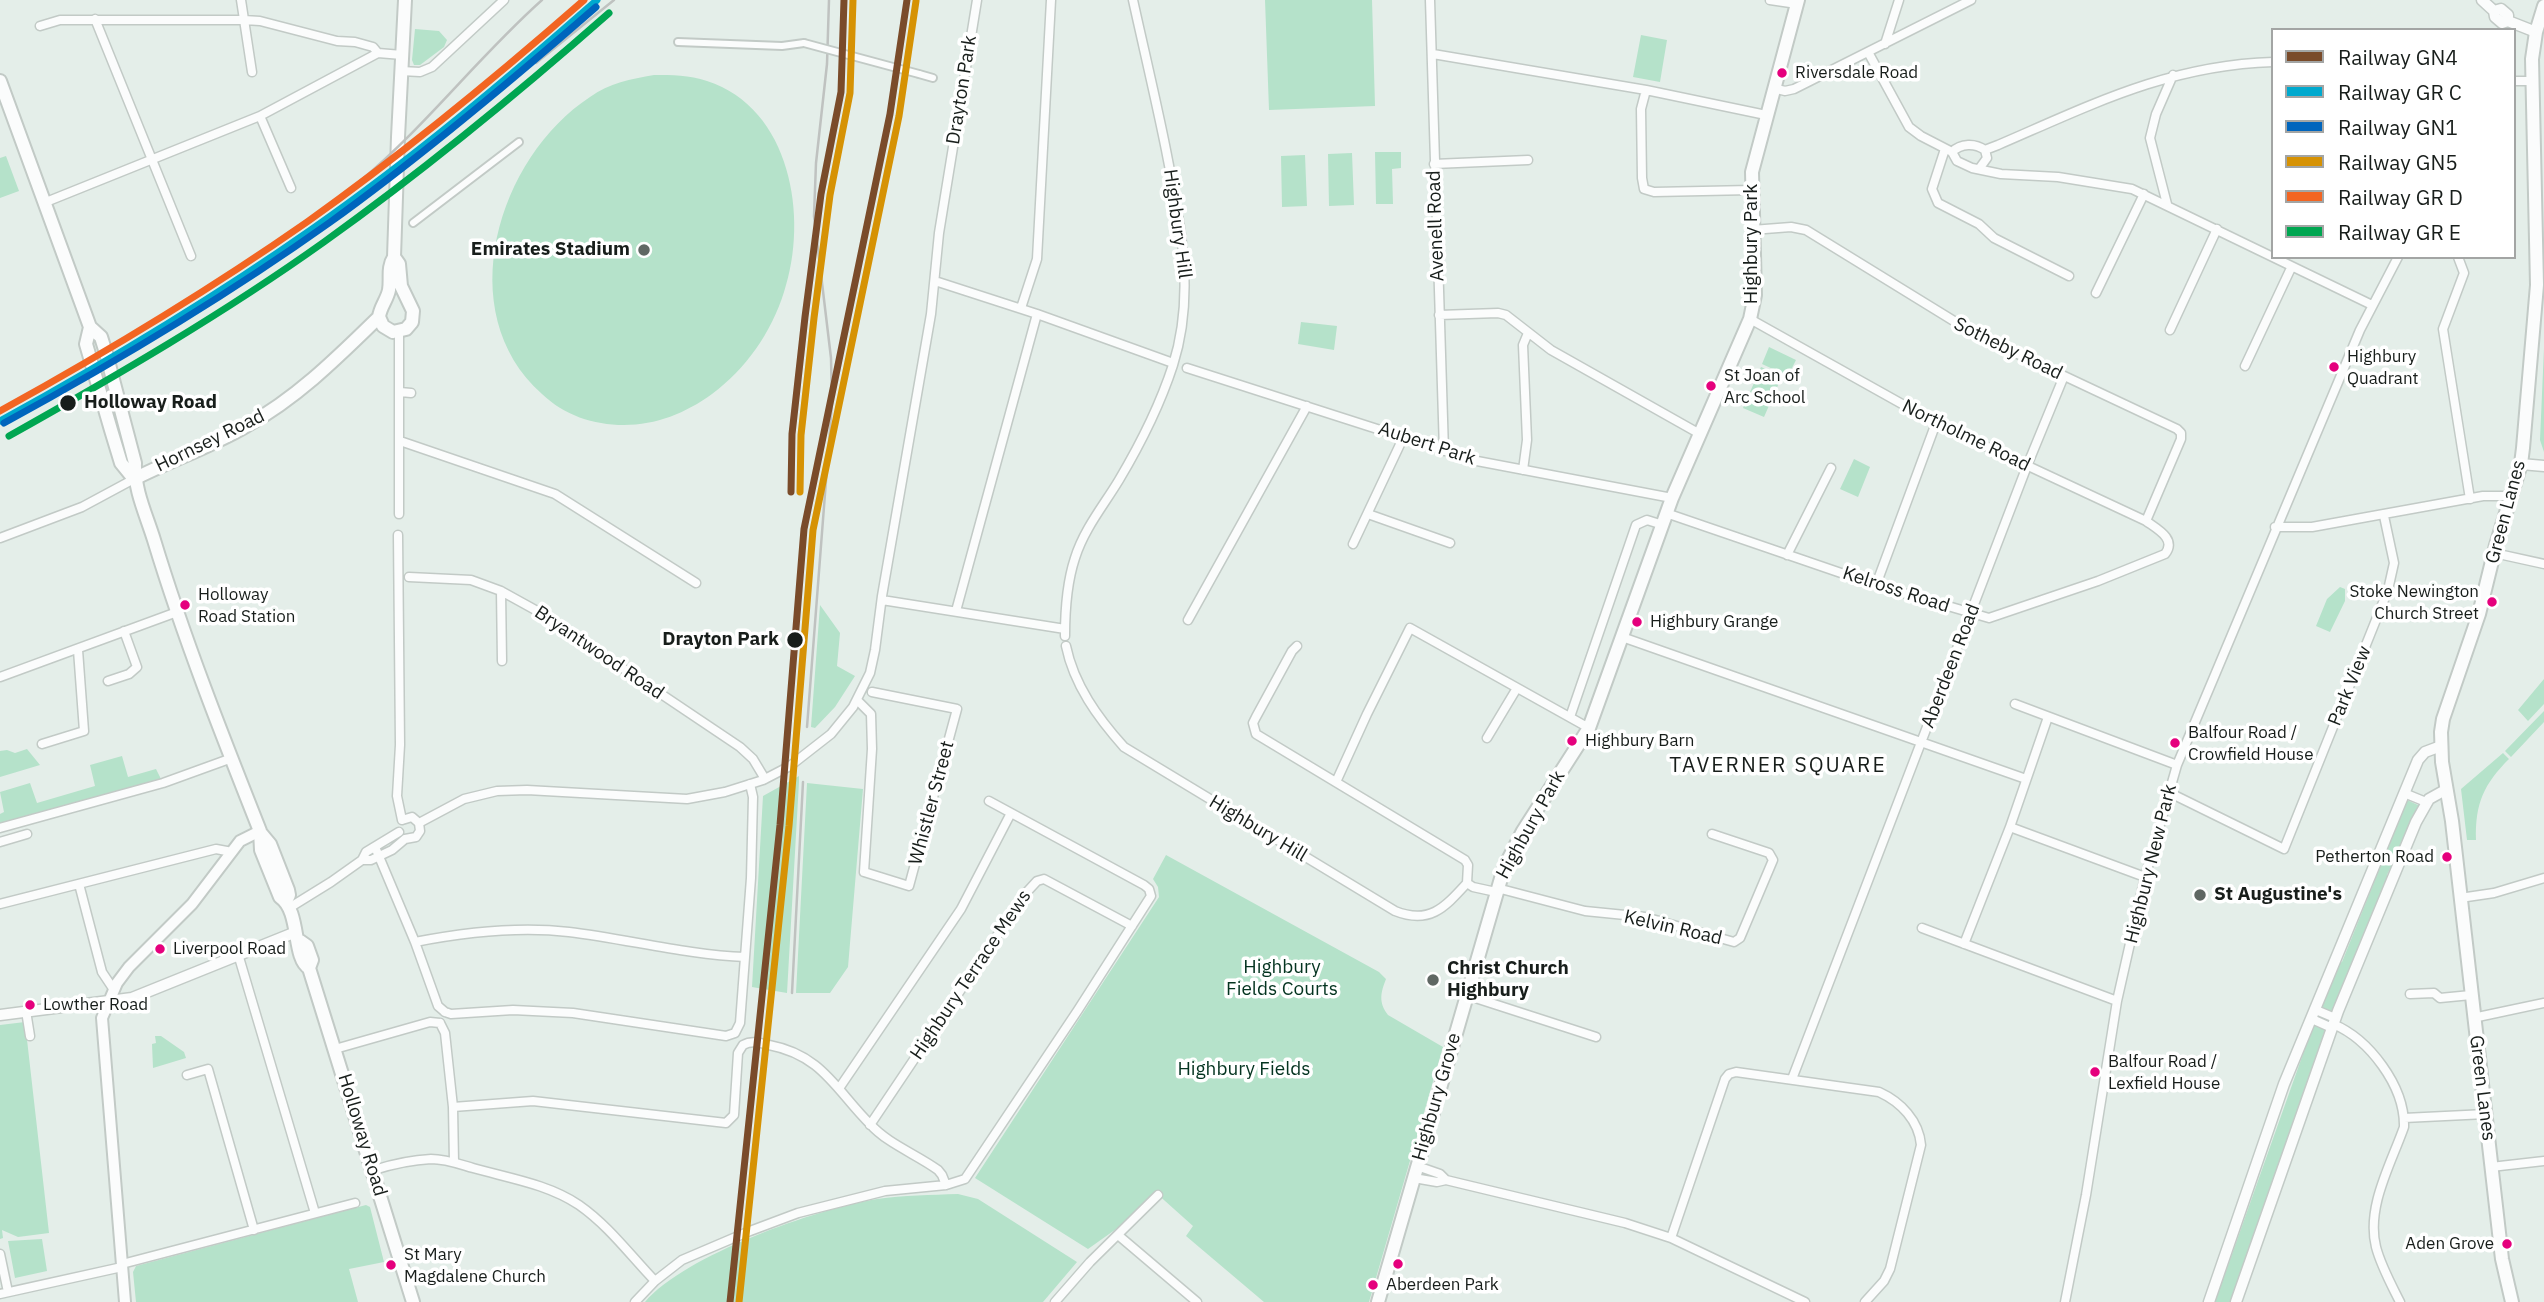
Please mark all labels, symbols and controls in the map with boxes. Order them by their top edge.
legend [2271,28,2516,259]
street label: Drayton Park [942,34,982,146]
text: Railway GN4 [2338,43,2458,71]
place label: Riversdale Road [1795,63,1918,83]
marker: Riversdale Road [1775,66,1789,80]
text: Railway GR C [2338,78,2462,106]
text: Railway GN1 [2338,113,2458,141]
text: Railway GN5 [2338,148,2458,176]
street label: Highbury Hill [1158,168,1196,280]
street label: Avenell Road [1423,170,1449,282]
text: Railway GR D [2338,183,2463,211]
street label: Highbury Park [1741,184,1763,304]
text: Railway GR E [2338,218,2461,246]
place label: Emirates Stadium [471,239,630,261]
marker: Emirates Stadium [636,242,652,258]
street label: Sotheby Road [1950,313,2066,385]
place label: Highbury Quadrant [2347,347,2419,387]
marker: Highbury Quadrant [2327,360,2341,374]
place label: St Joan of Arc School [1724,366,1805,406]
marker: St Joan of Arc School [1704,379,1718,393]
place label: Holloway Road [84,392,217,414]
marker: Holloway Road [58,393,78,413]
street label: Northolme Road [1898,395,2034,477]
street label: Hornsey Road [151,405,269,477]
street label: Aubert Park [1375,418,1479,470]
street label: Green Lanes [2481,458,2531,566]
street label: Kelross Road [1840,562,1952,618]
place label: Stoke Newington Church Street [2349,582,2479,622]
place label: Holloway Road Station [198,585,295,625]
marker: Stoke Newington Church Street [2485,595,2499,609]
marker: Holloway Road Station [178,598,192,612]
street label: Bryantwood Road [530,601,668,705]
street label: Aberdeen Road [1917,601,1985,731]
place label: Highbury Grange [1650,612,1778,632]
marker: Highbury Grange [1630,615,1644,629]
place label: Drayton Park [662,629,779,651]
marker: Drayton Park [785,630,805,650]
street label: Park View [2324,643,2376,729]
place label: Balfour Road / Crowfield House [2188,723,2313,763]
place label: Highbury Barn [1585,731,1694,751]
marker: Highbury Barn [1565,734,1579,748]
marker: Balfour Road / Crowfield House [2168,736,2182,750]
street label: Whistler Street [904,739,960,867]
district label: TAVERNER SQUARE [1671,753,1885,779]
street label: Highbury Park [1492,767,1570,883]
street label: Highbury New Park [2120,782,2182,946]
street label: Highbury Hill [1205,791,1311,867]
place label: Petherton Road [2315,847,2434,867]
marker: Petherton Road [2440,850,2454,864]
place label: St Augustine's [2214,884,2342,906]
street label: Highbury Terrace Mews [906,886,1036,1064]
marker: St Augustine's [2192,887,2208,903]
street label: Kelvin Road [1622,906,1724,950]
place label: Liverpool Road [173,939,286,959]
marker: Liverpool Road [153,942,167,956]
park label: Highbury Fields Courts [1226,957,1338,1001]
place label: Christ Church Highbury [1447,958,1569,1002]
marker: Christ Church Highbury [1425,972,1441,988]
place label: Lowther Road [43,995,148,1015]
marker: Lowther Road [23,998,37,1012]
street label: Highbury Grove [1408,1030,1466,1164]
street label: Green Lanes [2464,1034,2500,1142]
place label: Balfour Road / Lexfield House [2108,1052,2220,1092]
park label: Highbury Fields [1177,1059,1311,1081]
marker: Balfour Road / Lexfield House [2088,1065,2102,1079]
street label: Holloway Road [333,1071,391,1199]
place label: Aden Grove [2405,1234,2494,1254]
marker: Aden Grove [2500,1237,2514,1251]
place label: St Mary Magdalene Church [404,1245,546,1285]
unlabelled marker [1391,1257,1405,1271]
marker: St Mary Magdalene Church [384,1258,398,1272]
place label: Aberdeen Park [1386,1275,1499,1295]
marker: Aberdeen Park [1366,1278,1380,1292]

